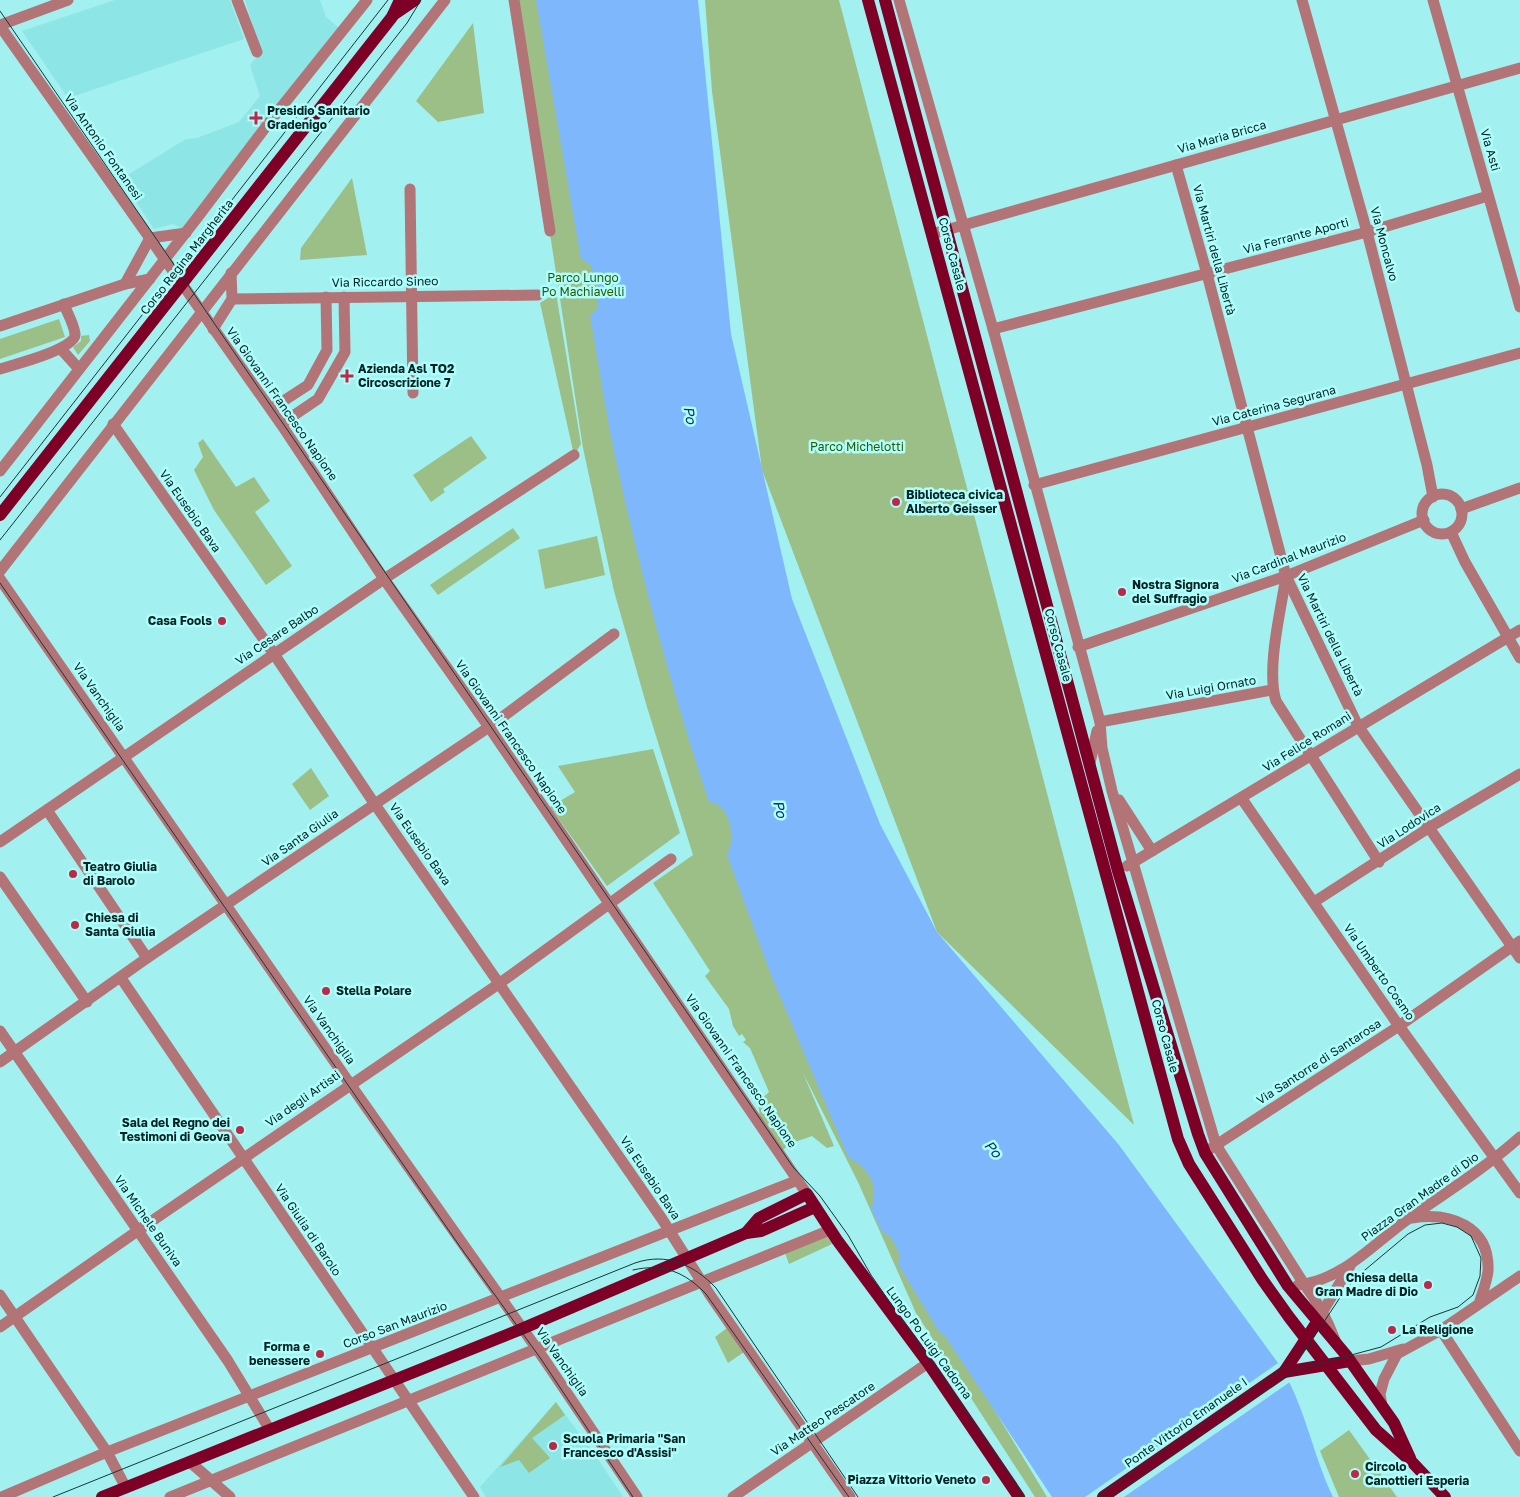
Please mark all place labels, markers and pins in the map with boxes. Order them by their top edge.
place label: Presidio Sanitario Gradenigo [267,103,370,132]
marker: Presidio Sanitario Gradenigo [249,111,263,125]
place label: Azienda Asl TO2 Circoscrizione 7 [358,361,454,390]
marker: Azienda Asl TO2 Circoscrizione 7 [340,369,354,383]
place label: Biblioteca civica Alberto Geisser [906,487,1003,516]
marker: Biblioteca civica Alberto Geisser [890,496,902,508]
place label: Nostra Signora del Suffragio [1132,577,1219,606]
marker: Nostra Signora del Suffragio [1116,586,1128,598]
place label: Casa Fools [148,613,212,628]
marker: Casa Fools [216,615,228,627]
place label: Teatro Giulia di Barolo [83,859,157,888]
marker: Teatro Giulia di Barolo [67,868,79,880]
place label: Chiesa di Santa Giulia [85,910,156,939]
marker: Chiesa di Santa Giulia [69,919,81,931]
place label: Stella Polare [336,983,412,998]
marker: Stella Polare [320,985,332,997]
place label: Sala del Regno dei Testimoni di Geova [120,1115,230,1144]
marker: Sala del Regno dei Testimoni di Geova [234,1124,246,1136]
place label: Chiesa della Gran Madre di Dio [1315,1270,1418,1299]
marker: Chiesa della Gran Madre di Dio [1422,1279,1434,1291]
place label: La Religione [1402,1322,1474,1337]
marker: La Religione [1386,1324,1398,1336]
place label: Forma e benessere [249,1339,310,1368]
marker: Forma e benessere [314,1348,326,1360]
place label: Scuola Primaria "San Francesco d'Assisi" [563,1431,685,1460]
marker: Scuola Primaria "San Francesco d'Assisi" [547,1440,559,1452]
place label: Circolo Canottieri Esperia [1365,1459,1469,1488]
marker: Circolo Canottieri Esperia [1349,1468,1361,1480]
place label: Piazza Vittorio Veneto [848,1472,976,1487]
marker: Piazza Vittorio Veneto [980,1474,992,1486]

